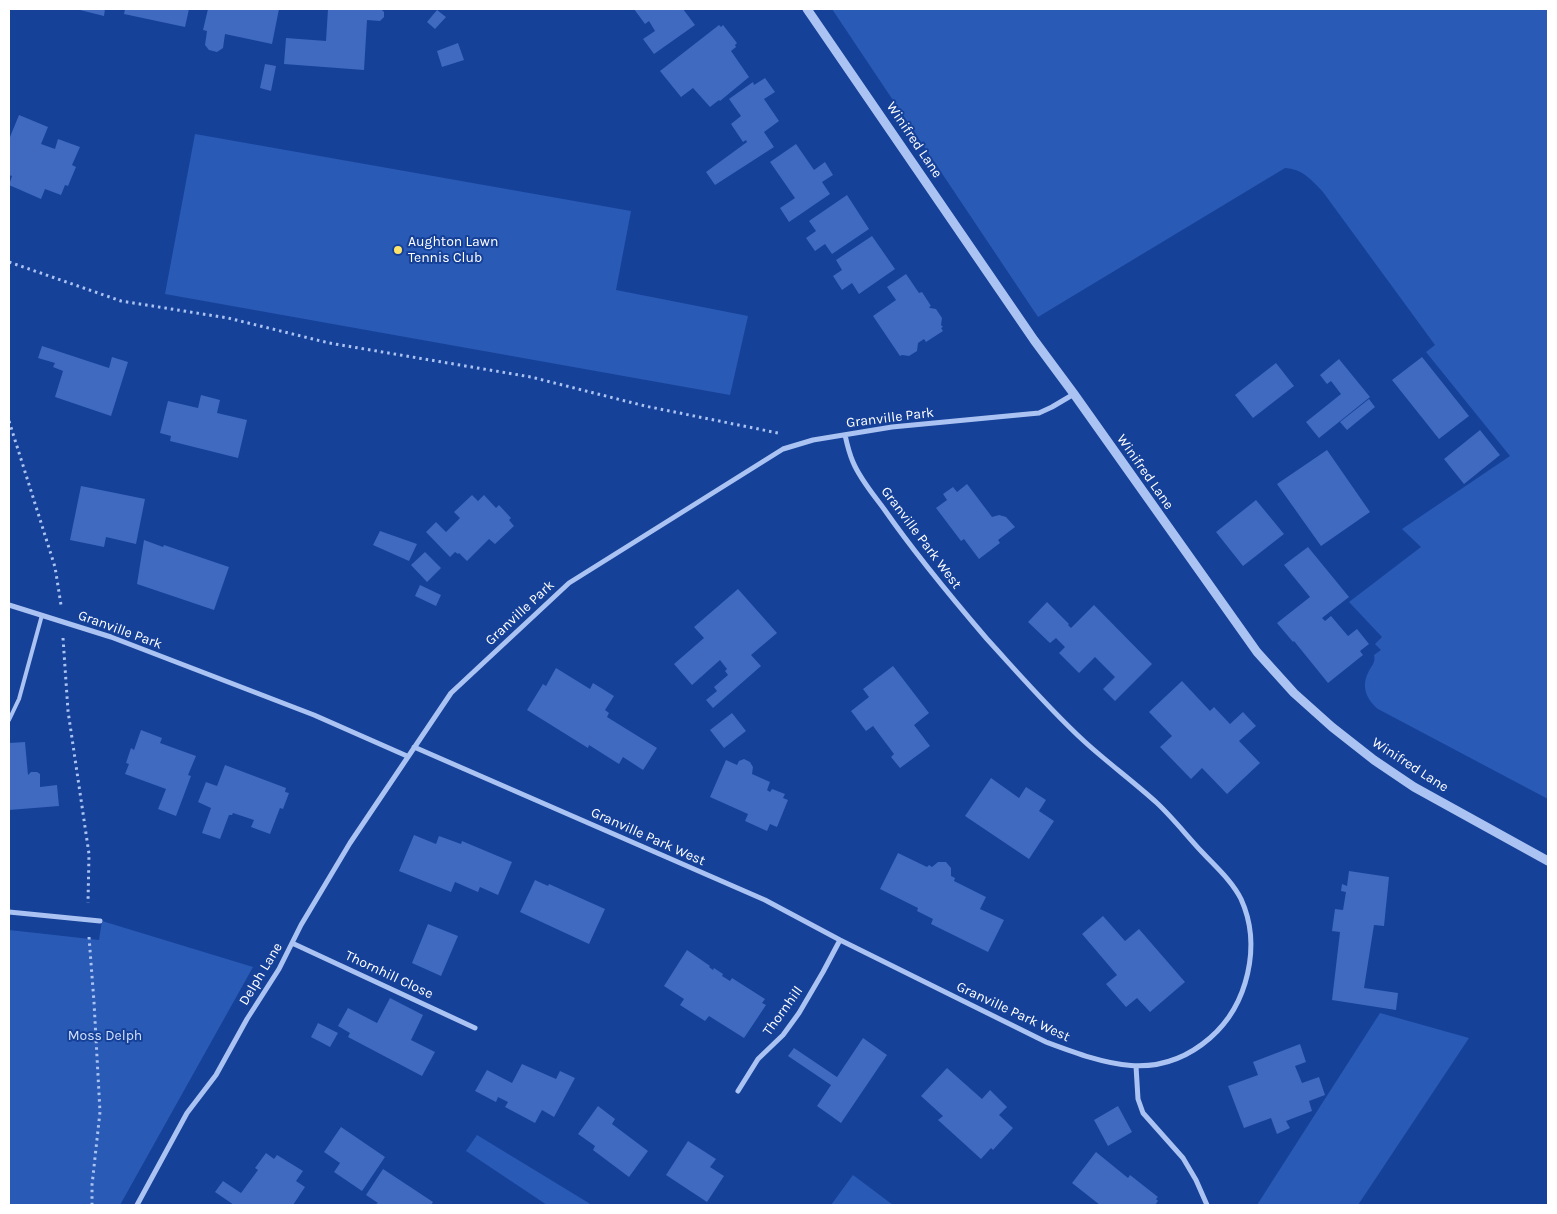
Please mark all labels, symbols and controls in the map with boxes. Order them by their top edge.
street label: Winifred Lane [882,99,946,181]
place label: Aughton Lawn Tennis Club [408,234,498,266]
marker: Aughton Lawn Tennis Club [392,244,404,256]
street label: Granville Park [845,404,935,432]
street label: Winifred Lane [1113,431,1177,513]
street label: Granville Park West [877,484,965,592]
street label: Granville Park [482,577,558,649]
street label: Granville Park [76,607,164,653]
street label: Winifred Lane [1369,734,1451,796]
street label: Granville Park West [588,804,708,870]
street label: Delph Lane [236,940,286,1008]
street label: Thornhill Close [342,947,436,1003]
street label: Granville Park West [954,978,1072,1046]
street label: Thornhill [759,983,807,1039]
park label: Moss Delph [68,1028,142,1044]

